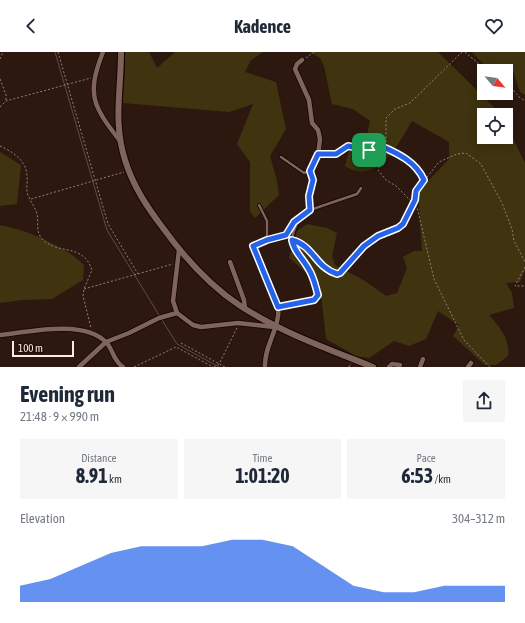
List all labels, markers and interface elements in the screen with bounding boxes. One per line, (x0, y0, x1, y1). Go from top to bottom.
icon: back (20, 15, 42, 37)
icon: heart (483, 15, 505, 37)
text: Kadence (234, 16, 291, 37)
north arrow (477, 64, 513, 100)
map controls (477, 64, 513, 144)
button: locate (477, 108, 513, 144)
pin (352, 133, 386, 167)
icon: arrive (358, 139, 380, 161)
scale bar (12, 339, 74, 358)
text: 100 m (18, 342, 43, 354)
button: share (463, 380, 505, 422)
text: Evening run (20, 381, 115, 407)
text: 21:48 · 9 × 990 m (20, 409, 99, 424)
text: Distance (81, 452, 116, 464)
text: Time (252, 452, 273, 464)
text: Pace (416, 452, 436, 464)
text: 8.91 (76, 464, 108, 487)
text: 1:01:20 (235, 464, 290, 487)
text: 6:53 (401, 464, 433, 487)
text: km (108, 473, 122, 485)
text: /km (433, 473, 451, 485)
text: Elevation (20, 511, 65, 526)
text: 304–312 m (452, 511, 505, 526)

